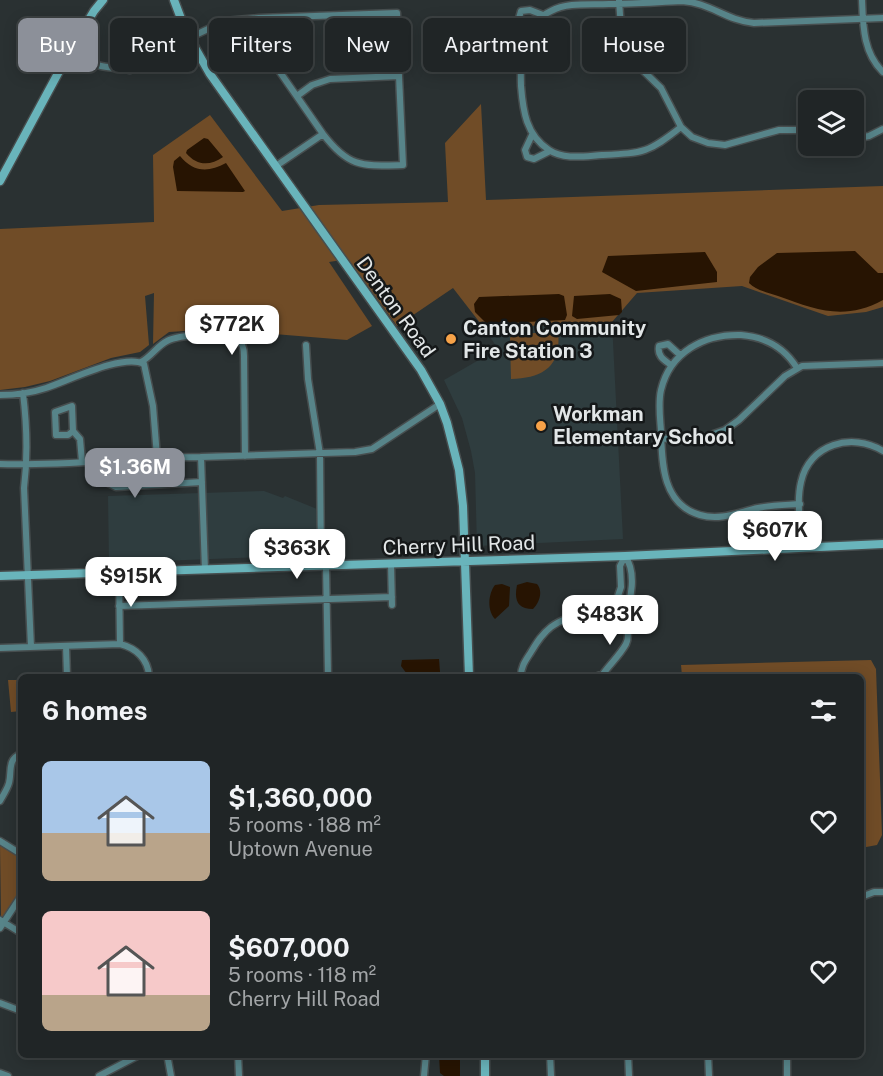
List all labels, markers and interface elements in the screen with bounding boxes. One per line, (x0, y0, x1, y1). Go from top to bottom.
chip: Buy (18, 18, 98, 72)
chip: Rent (110, 18, 197, 72)
chip: Filters (209, 18, 313, 72)
chip: New (325, 18, 411, 72)
chip: Apartment (423, 18, 570, 72)
chip: House (582, 18, 686, 72)
map controls (798, 90, 864, 156)
button: layers (798, 90, 864, 156)
street label: Denton Road (351, 252, 441, 362)
pin: $772K (190, 305, 274, 356)
text: $772K (199, 312, 265, 336)
place label: Canton Community Fire Station 3 (463, 316, 646, 363)
marker: Canton Community Fire Station 3 (444, 332, 458, 346)
place label: Workman Elementary School (553, 402, 734, 449)
marker: Workman Elementary School (534, 419, 548, 433)
pin: $1.36M (86, 448, 184, 499)
text: $1.36M (99, 455, 171, 479)
pin: $607K (733, 511, 817, 562)
text: $607K (742, 518, 808, 542)
pin: $363K (255, 529, 339, 580)
street label: Cherry Hill Road (382, 530, 536, 560)
text: $363K (263, 536, 331, 560)
pin: $915K (89, 557, 173, 608)
text: $915K (99, 564, 163, 588)
pin: $483K (568, 595, 652, 646)
text: $483K (576, 602, 644, 626)
icon: filters (807, 694, 840, 727)
text: 6 homes (42, 695, 147, 726)
text: $1,360,000 (228, 782, 372, 813)
icon: home (90, 785, 162, 857)
icon: heart (807, 805, 840, 838)
text: 5 rooms · 188 m² (228, 813, 381, 837)
text: Uptown Avenue (228, 837, 373, 861)
text: $607,000 (228, 932, 350, 963)
icon: home (90, 935, 162, 1007)
icon: heart (807, 955, 840, 988)
text: 5 rooms · 118 m² (228, 963, 376, 987)
text: Cherry Hill Road (228, 987, 380, 1011)

